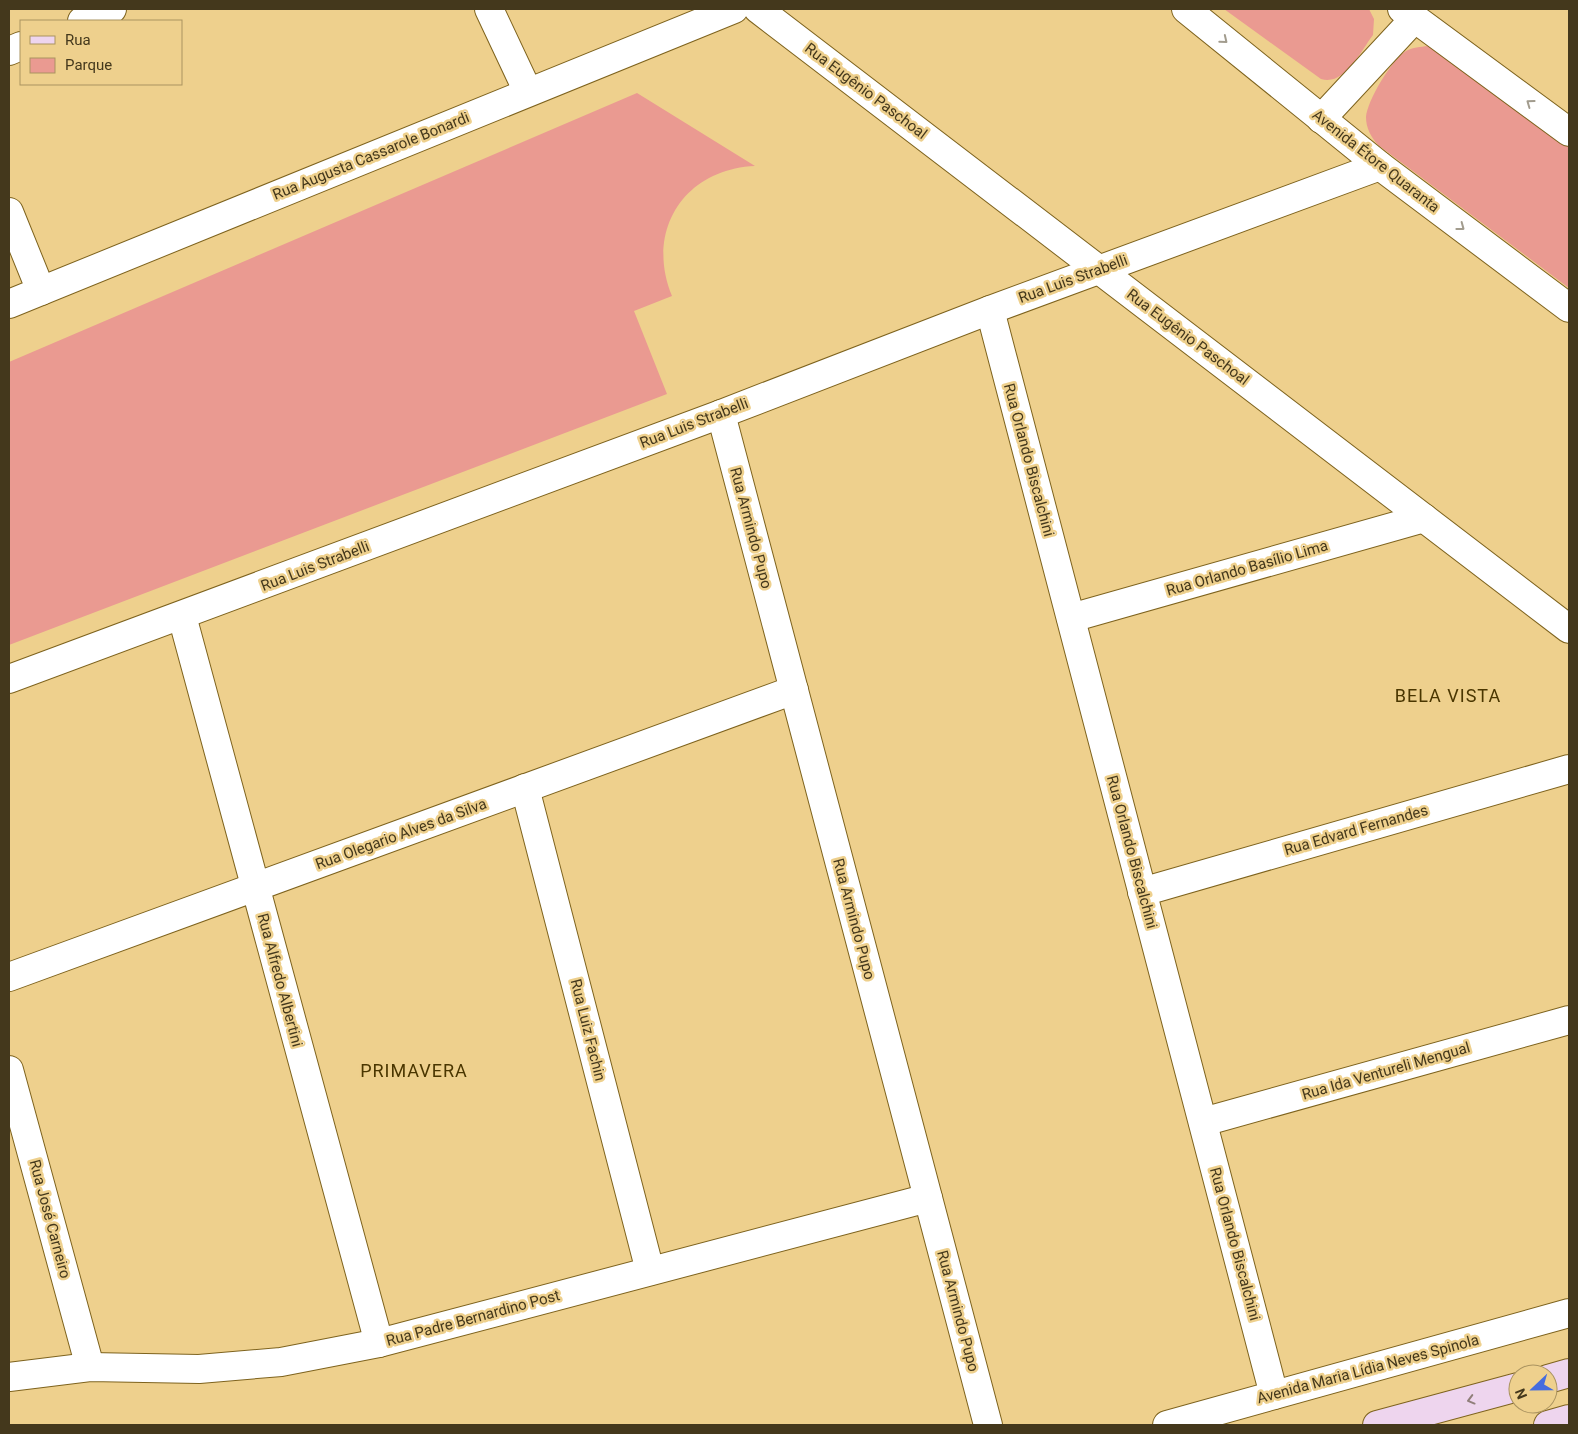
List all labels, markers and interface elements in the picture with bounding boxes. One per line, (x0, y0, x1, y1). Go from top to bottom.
legend (20, 20, 182, 85)
text: Rua (65, 31, 91, 49)
one-way arrow (1218, 34, 1227, 42)
street label: Rua Eugênio Paschoal (801, 39, 931, 143)
text: Parque (65, 56, 112, 74)
one-way arrow (1526, 100, 1536, 109)
street label: Avenida Étore Quaranta (1309, 106, 1443, 216)
street label: Rua Augusta Cassarole Bonardi (270, 108, 472, 204)
one-way arrow (1455, 221, 1465, 230)
street label: Rua Luis Strabelli (1016, 251, 1130, 307)
street label: Rua Eugênio Paschoal (1123, 285, 1253, 389)
street label: Rua Orlando Biscalchini (1000, 381, 1058, 539)
street label: Rua Luis Strabelli (637, 394, 751, 452)
street label: Rua Armindo Pupo (726, 465, 776, 591)
street label: Rua Orlando Basílio Lima (1164, 536, 1330, 600)
street label: Rua Luis Strabelli (258, 537, 372, 595)
district label: BELA VISTA (1395, 685, 1501, 706)
street label: Rua Orlando Biscalchini (1103, 773, 1161, 931)
street label: Rua Olegario Alves da Silva (313, 795, 489, 873)
street label: Rua Edvard Fernandes (1282, 801, 1430, 859)
street label: Rua Armindo Pupo (829, 856, 879, 982)
street label: Rua Alfredo Albertini (254, 911, 306, 1049)
street label: Rua Luiz Fachin (567, 977, 609, 1083)
street label: Rua Ida Ventureli Mengual (1300, 1038, 1472, 1104)
district label: PRIMAVERA (360, 1060, 468, 1081)
street label: Rua José Carneiro (26, 1158, 74, 1280)
street label: Rua Orlando Biscalchini (1206, 1165, 1264, 1323)
street label: Rua Armindo Pupo (933, 1248, 983, 1374)
street label: Rua Padre Bernardino Post (384, 1286, 562, 1350)
street label: Avenida Maria Lídia Neves Spinola (1255, 1331, 1481, 1407)
north arrow (1508, 1364, 1558, 1414)
text: N (1512, 1386, 1530, 1401)
one-way arrow (1467, 1394, 1476, 1404)

